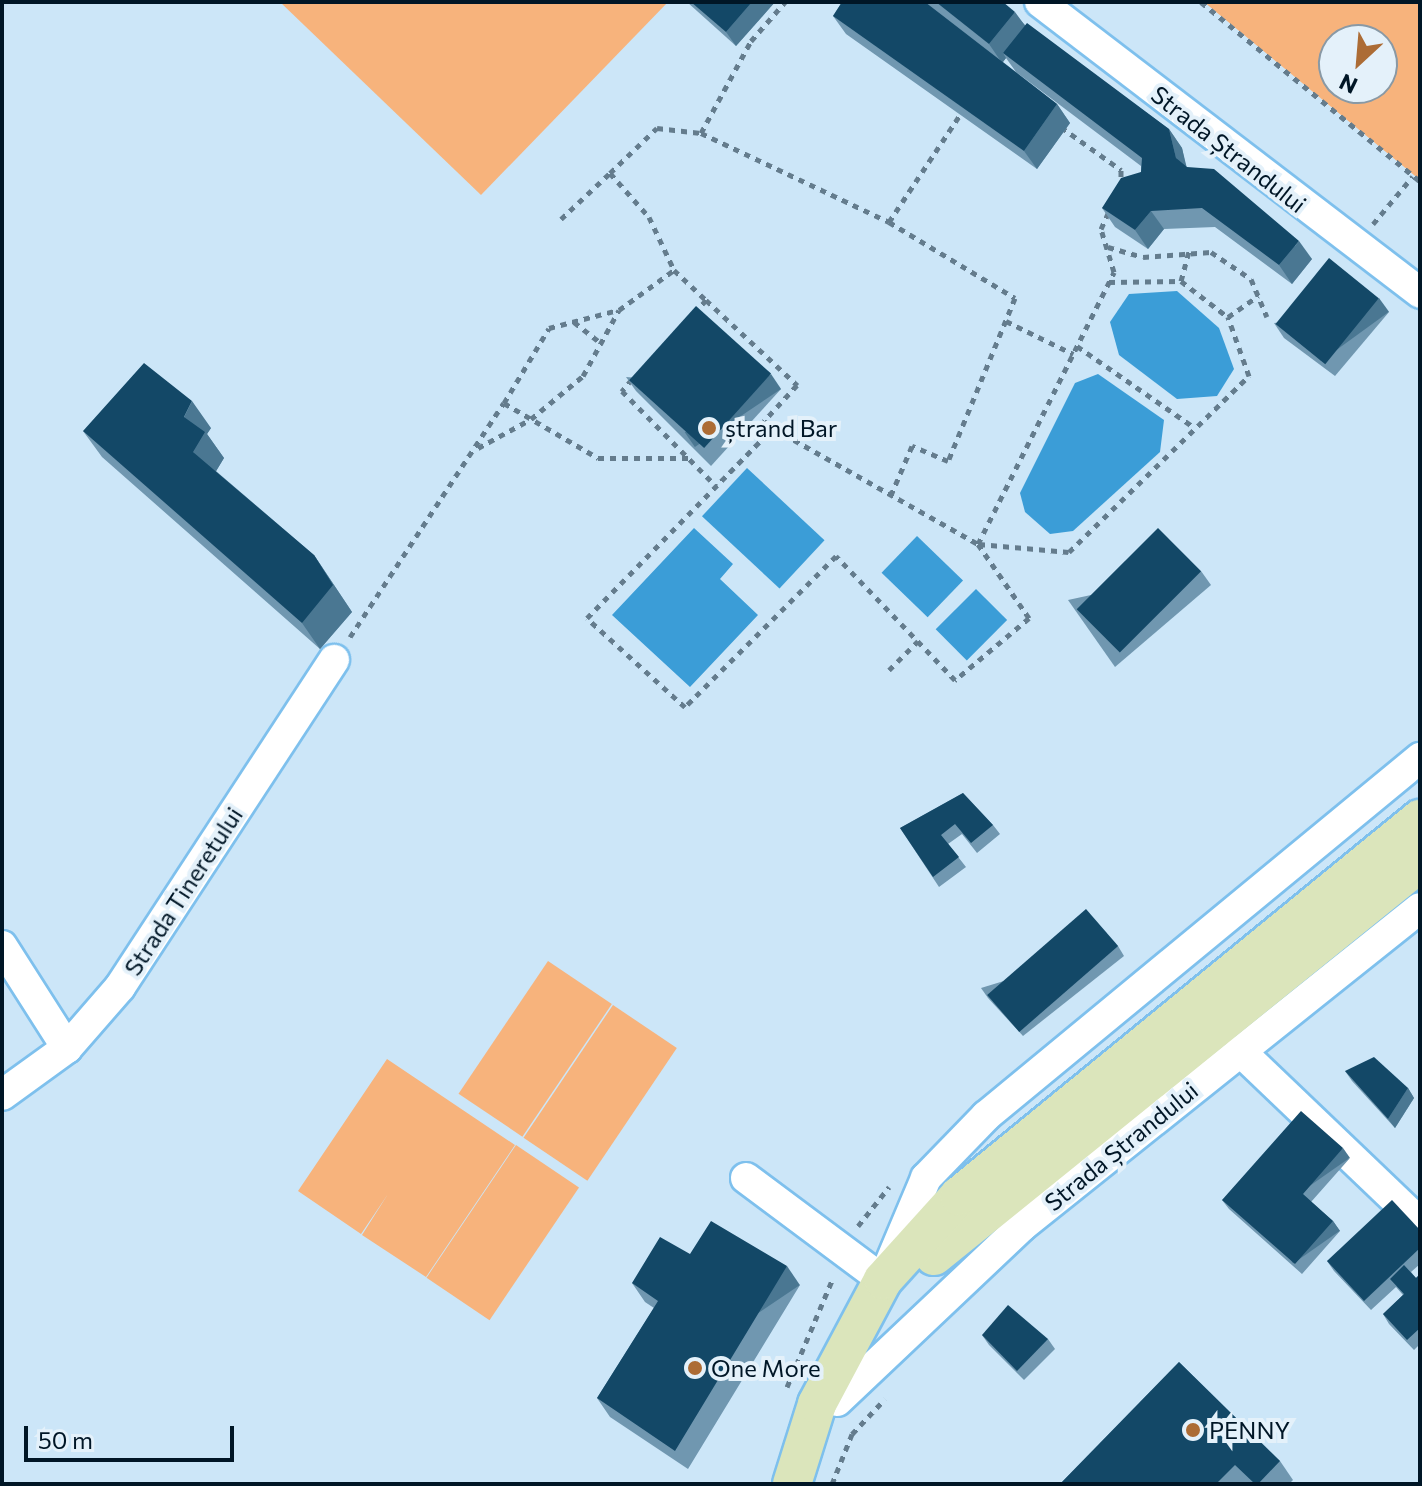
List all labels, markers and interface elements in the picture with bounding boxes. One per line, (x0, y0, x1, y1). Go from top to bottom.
north arrow (1318, 24, 1398, 104)
text: N (1335, 68, 1361, 100)
street label: Strada Ștrandului (1146, 80, 1312, 218)
place label: ștrand Bar (725, 414, 837, 442)
marker: ștrand Bar (700, 419, 718, 437)
street label: Strada Tineretului (118, 801, 248, 981)
street label: Strada Ștrandului (1039, 1075, 1203, 1217)
place label: One More (711, 1354, 821, 1382)
marker: One More (686, 1359, 704, 1377)
scale bar (28, 1410, 238, 1460)
place label: PENNY (1209, 1416, 1290, 1444)
marker: PENNY (1184, 1421, 1202, 1439)
text: 50 m (38, 1425, 93, 1454)

